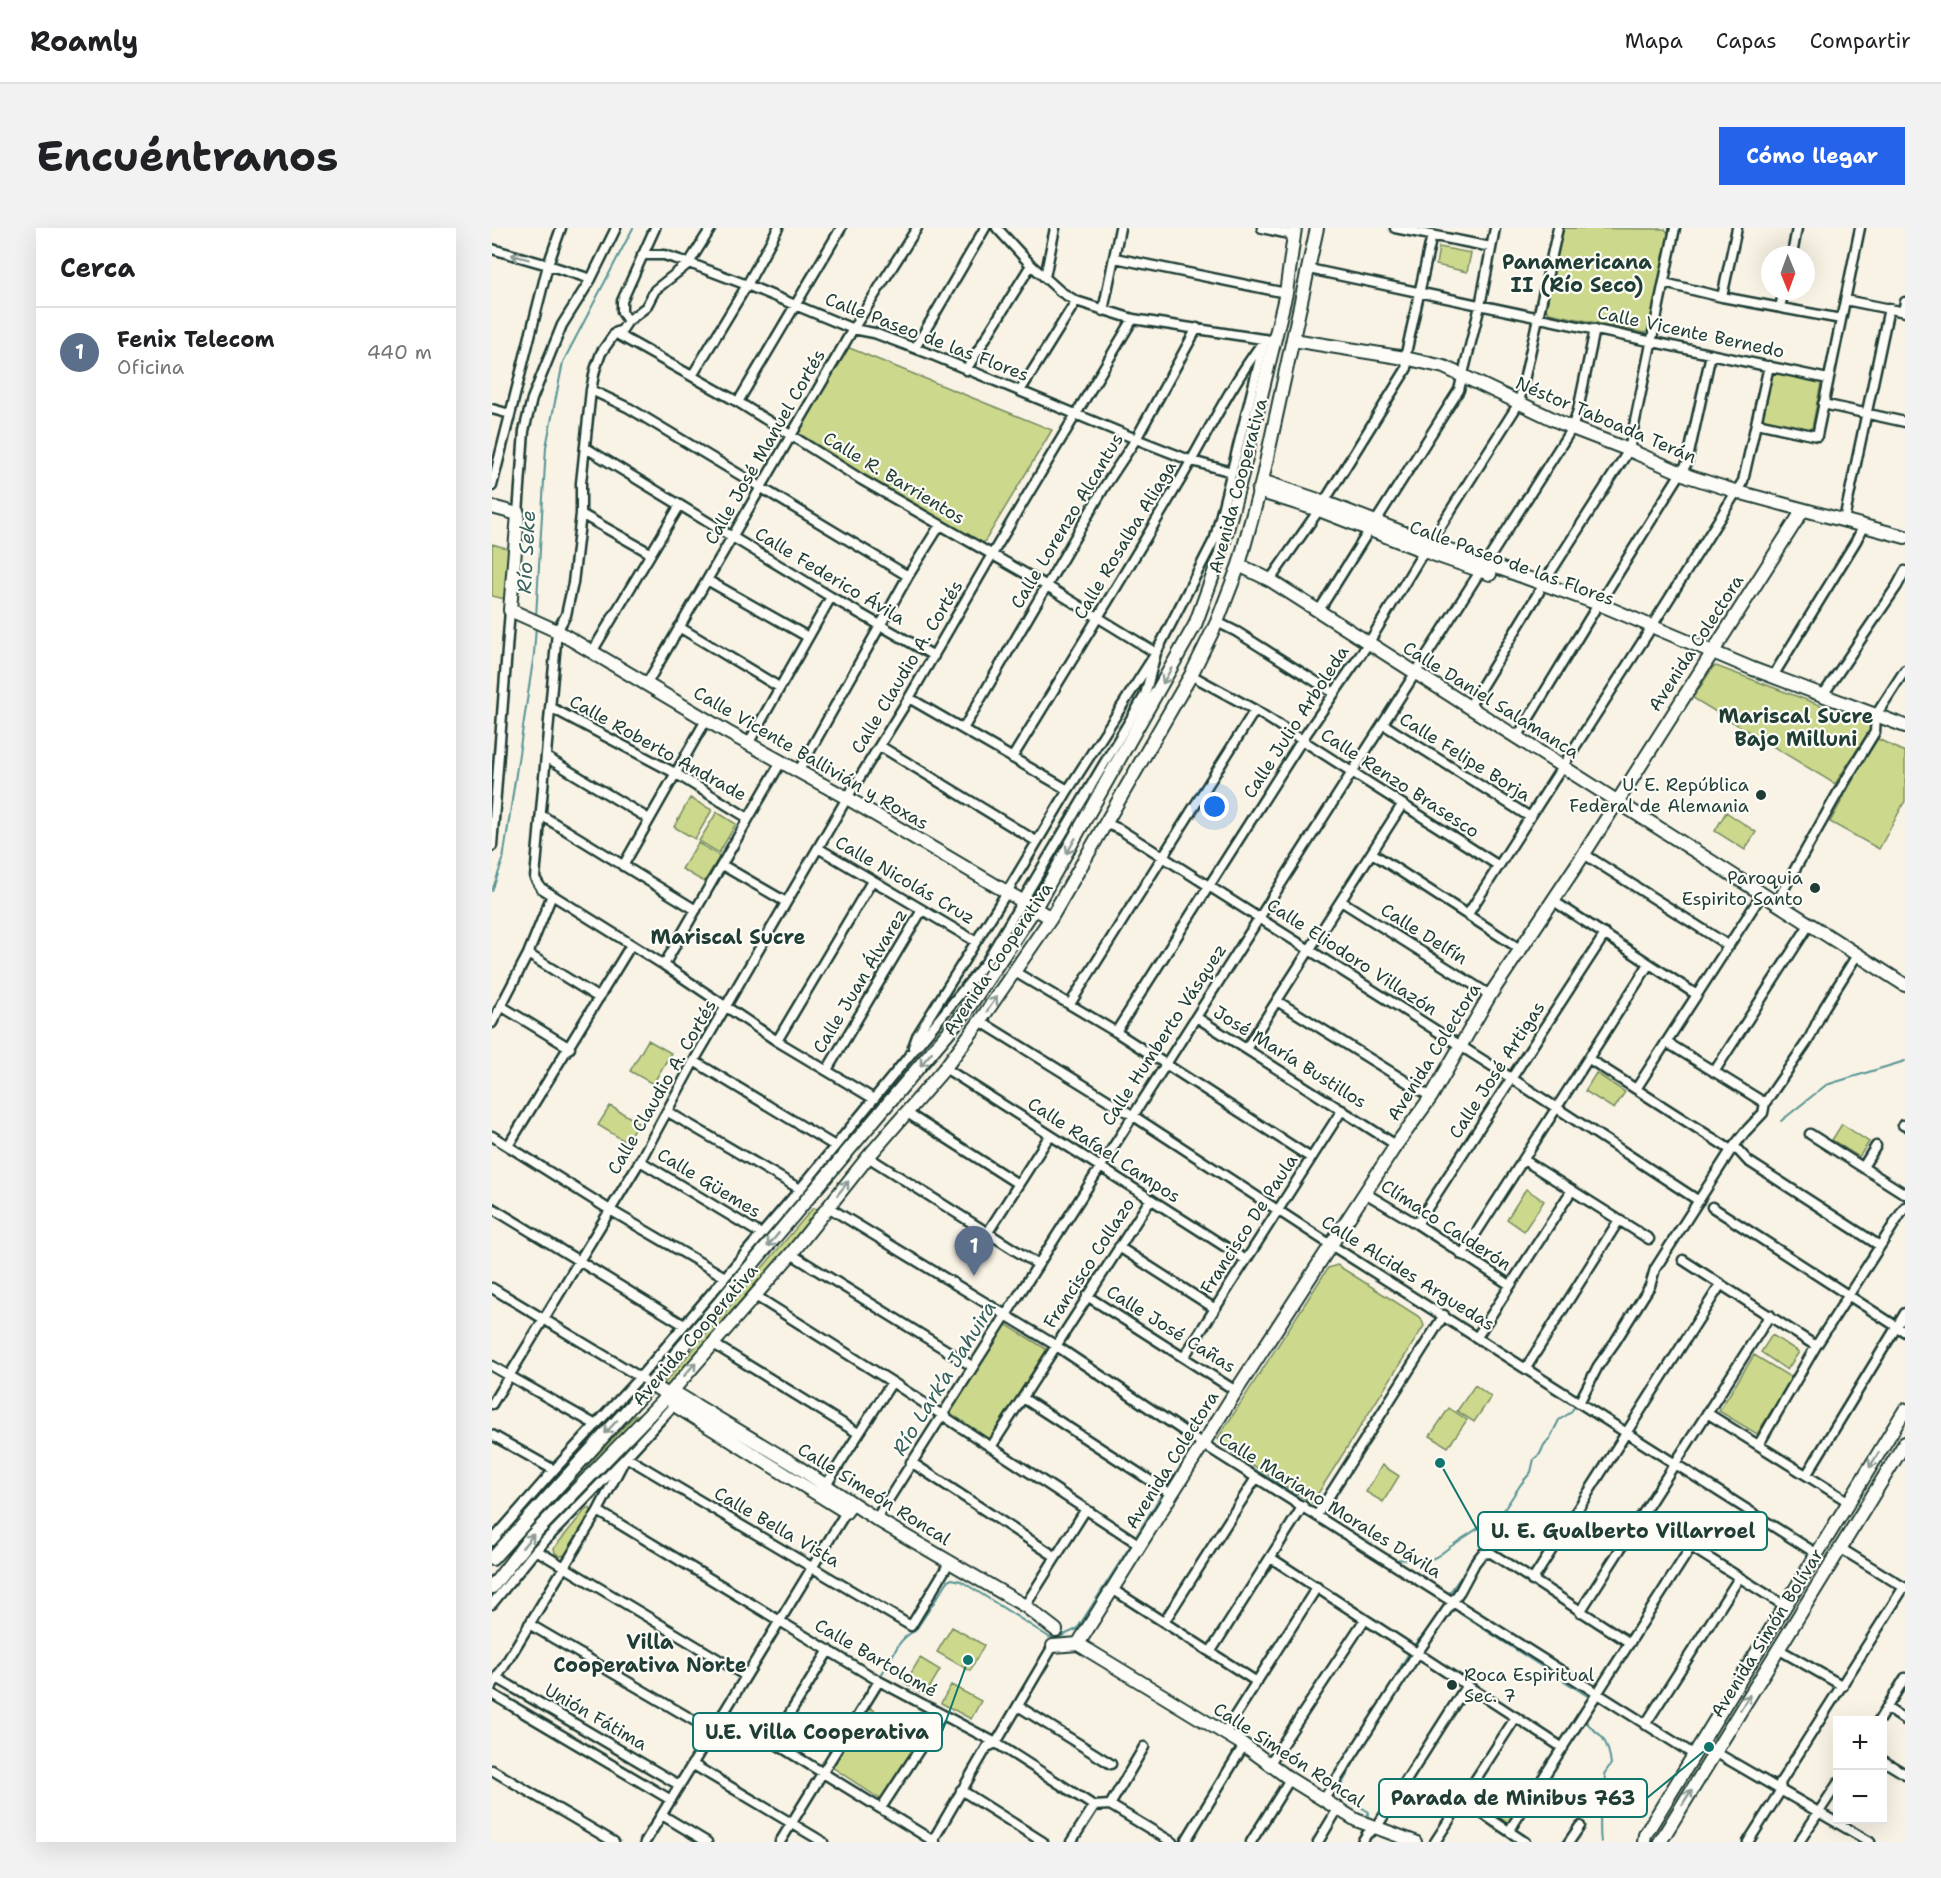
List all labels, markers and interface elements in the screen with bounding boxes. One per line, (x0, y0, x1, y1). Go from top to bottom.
text: Roamly (30, 22, 138, 60)
text: Mapa (1625, 27, 1683, 55)
text: Capas (1716, 27, 1777, 55)
text: Compartir (1810, 27, 1911, 55)
button: Cómo llegar (1719, 127, 1905, 185)
text: Encuéntranos (36, 128, 338, 184)
north arrow (1761, 246, 1815, 300)
district label: Panamericana II (Río Seco) (1502, 249, 1652, 298)
text: Cerca (60, 250, 135, 285)
one-way arrow (511, 251, 530, 262)
street label: Calle Paseo de las Flores (822, 287, 1032, 387)
street label: Calle Vicente Bernedo (1595, 300, 1787, 364)
text: Fenix Telecom (117, 325, 274, 354)
text: 1 (75, 339, 84, 365)
text: 440 m (367, 339, 432, 365)
street label: Calle José Manuel Cortés (699, 345, 831, 549)
text: Oficina (117, 354, 184, 380)
street label: Néstor Taboada Terán (1512, 371, 1700, 469)
street label: Avenida Cooperativa (1203, 396, 1273, 576)
street label: Calle R. Barrientos (819, 426, 969, 530)
street label: Calle Lorenzo Alcantus (1005, 429, 1129, 613)
street label: Calle Rosalba Aliaga (1068, 456, 1182, 624)
water label: Río Seke (511, 510, 541, 594)
street label: Calle Paseo de las Flores (1406, 515, 1618, 611)
street label: Calle Federico Ávila (750, 522, 910, 630)
street label: Avenida Colectora (1643, 570, 1749, 716)
street label: Calle Claudio A. Cortés (846, 576, 968, 758)
street label: Calle Daniel Salamanca (1398, 636, 1584, 764)
street label: Calle Julio Arboleda (1238, 641, 1354, 803)
one-way arrow (1161, 668, 1173, 685)
street label: Calle Vicente Ballivián y Roxas (689, 681, 933, 835)
street label: Calle Roberto Andrade (565, 689, 751, 807)
district label: Mariscal Sucre Bajo Milluni (1719, 703, 1873, 752)
street label: Calle Felipe Borja (1395, 707, 1535, 807)
street label: Calle Renzo Brasesco (1316, 723, 1484, 843)
place label: U. E. República Federal de Alemania (1569, 773, 1749, 818)
marker: U. E. República Federal de Alemania (1754, 788, 1768, 802)
your location (1200, 792, 1229, 821)
street label: Calle Nicolás Cruz (831, 830, 979, 930)
one-way arrow (1064, 837, 1076, 854)
place label: Paroquia Espirito Santo (1682, 866, 1803, 911)
street label: Avenida Cooperativa (938, 878, 1058, 1040)
marker: Paroquia Espirito Santo (1808, 881, 1822, 895)
street label: Calle Eliodoro Villazón (1262, 893, 1442, 1021)
street label: Calle Delfín (1376, 898, 1472, 970)
street label: Calle Juan Álvarez (807, 904, 913, 1058)
district label: Mariscal Sucre (651, 924, 805, 950)
street label: Calle Humberto Vásquez (1096, 939, 1232, 1131)
street label: Avenida Colectora (1382, 978, 1486, 1126)
street label: Calle Claudio A. Cortés (602, 995, 722, 1179)
one-way arrow (986, 996, 998, 1013)
street label: Calle José Artigas (1444, 997, 1550, 1143)
street label: José María Bustillos (1209, 1000, 1371, 1114)
one-way arrow (919, 1051, 933, 1066)
street label: Calle Rafael Campos (1023, 1092, 1185, 1208)
street label: Calle Güemes (653, 1143, 765, 1223)
street label: Francisco De Paula (1195, 1150, 1303, 1298)
street label: Clímaco Calderón (1376, 1174, 1516, 1276)
one-way arrow (836, 1181, 850, 1196)
street label: Francisco Collazo (1038, 1193, 1140, 1333)
street label: Calle Alcides Arguedas (1317, 1210, 1499, 1336)
pin: 1 (954, 1226, 994, 1276)
one-way arrow (766, 1232, 780, 1247)
street label: Avenida Cooperativa (627, 1259, 763, 1411)
street label: Calle José Cañas (1102, 1280, 1240, 1378)
water label: Río Lark’a Jahuira (886, 1296, 1002, 1460)
one-way arrow (684, 1361, 697, 1377)
street label: Avenida Colectora (1120, 1386, 1224, 1534)
one-way arrow (604, 1419, 618, 1434)
street label: Calle Mariano Morales Dávila (1214, 1426, 1446, 1584)
street label: Calle Simeón Roncal (793, 1437, 956, 1551)
one-way arrow (1868, 1451, 1880, 1468)
street label: Calle Bella Vista (710, 1481, 844, 1573)
callout: U. E. Gualberto Villarroel (1478, 1512, 1767, 1550)
text: U. E. Gualberto Villarroel (1491, 1518, 1755, 1544)
one-way arrow (521, 1534, 535, 1549)
street label: Avenida Simón Bolívar (1705, 1544, 1829, 1722)
street label: Calle Bartolomé (810, 1613, 942, 1703)
district label: Villa Cooperativa Norte (553, 1629, 747, 1678)
place label: Roca Espiritual Sec. 7 (1464, 1663, 1595, 1708)
street label: Unión Fátima (540, 1678, 652, 1756)
marker: Roca Espiritual Sec. 7 (1445, 1678, 1459, 1692)
one-way arrow (1740, 1694, 1752, 1711)
street label: Calle Simeón Roncal (1209, 1697, 1370, 1813)
callout: U.E. Villa Cooperativa (693, 1713, 942, 1751)
map controls (1833, 1716, 1887, 1824)
button: + (1833, 1716, 1887, 1770)
text: U.E. Villa Cooperativa (705, 1719, 929, 1745)
button: − (1833, 1770, 1887, 1824)
callout: Parada de Minibus 763 (1379, 1779, 1647, 1817)
text: Parada de Minibus 763 (1391, 1785, 1635, 1811)
one-way arrow (1682, 1789, 1694, 1806)

